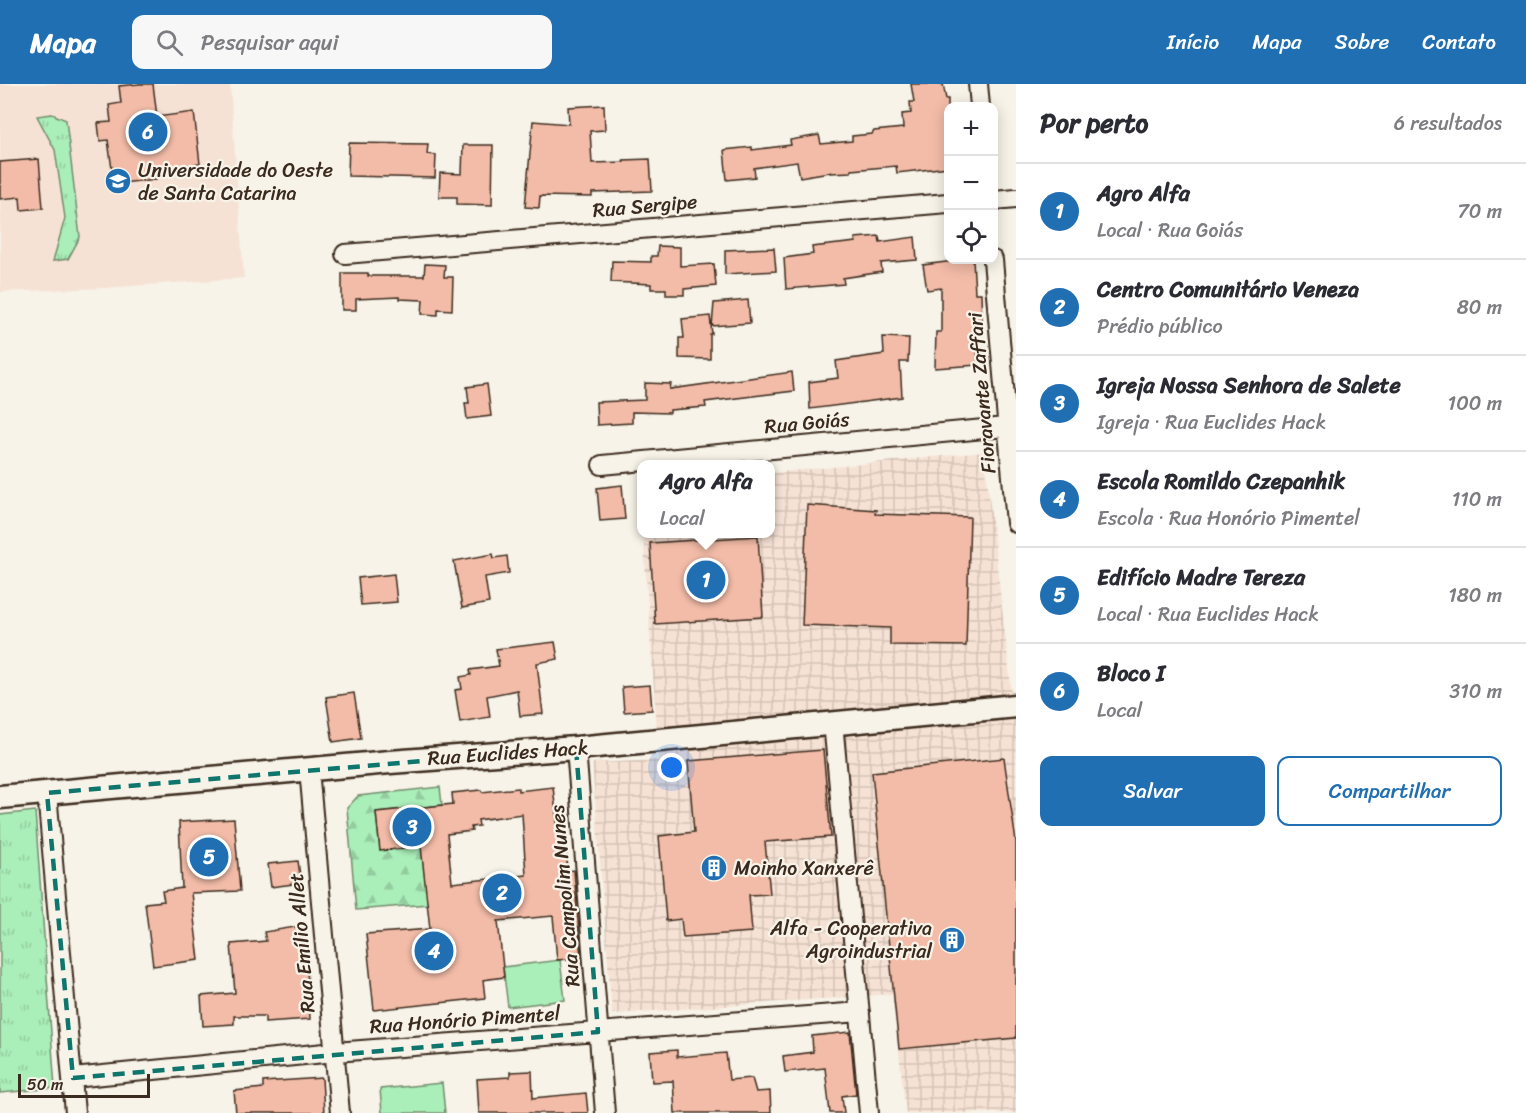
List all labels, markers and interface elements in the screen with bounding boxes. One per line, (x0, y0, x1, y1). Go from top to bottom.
search box (132, 15, 552, 69)
text: Mapa (30, 18, 96, 67)
text: Pesquisar aqui (201, 23, 339, 62)
text: Início (1167, 23, 1219, 61)
text: Mapa (1252, 23, 1302, 61)
text: Sobre (1335, 23, 1389, 61)
text: Contato (1422, 23, 1496, 61)
icon: search (153, 26, 186, 59)
text: Por perto (1040, 100, 1148, 146)
map controls (944, 102, 998, 264)
button: + (944, 102, 998, 156)
text: 6 resultados (1394, 106, 1502, 141)
pin: 6 (128, 110, 168, 154)
place label: Universidade do Oeste de Santa Catarina (138, 153, 333, 211)
button: − (944, 156, 998, 210)
school or university icon: Universidade do Oeste de Santa Catarina (103, 166, 133, 196)
text: Agro Alfa (1097, 174, 1190, 213)
street label: Rua Sergipe (591, 184, 699, 228)
text: 1 (1055, 194, 1064, 229)
text: 70 m (1457, 194, 1502, 229)
button: locate (944, 210, 998, 264)
text: Local · Rua Goiás (1097, 213, 1243, 248)
text: Centro Comunitário Veneza (1097, 270, 1359, 309)
text: 2 (1054, 290, 1065, 325)
text: 80 m (1457, 290, 1502, 325)
street label: Fioravante Zaffari (957, 309, 1006, 475)
text: Prédio público (1097, 309, 1223, 344)
text: Igreja Nossa Senhora de Salete (1097, 366, 1401, 405)
text: 3 (1054, 386, 1065, 421)
text: 100 m (1448, 386, 1502, 421)
street label: Rua Goiás (763, 402, 852, 444)
text: Igreja · Rua Euclides Hack (1097, 405, 1326, 440)
popup (637, 460, 775, 538)
text: Agro Alfa (660, 462, 752, 501)
text: Escola Romildo Czepanhik (1097, 462, 1345, 501)
text: 4 (1053, 482, 1066, 517)
text: 110 m (1452, 482, 1502, 517)
text: Local (660, 501, 705, 536)
text: Escola · Rua Honório Pimentel (1097, 501, 1360, 536)
pin: 1 (686, 558, 726, 602)
text: Edifício Madre Tereza (1097, 558, 1305, 597)
text: 5 (1053, 578, 1066, 613)
text: 180 m (1448, 578, 1502, 613)
text: Local · Rua Euclides Hack (1097, 597, 1319, 632)
text: Bloco I (1097, 654, 1165, 693)
text: 6 (1054, 674, 1065, 709)
text: 310 m (1449, 674, 1502, 709)
text: Local (1097, 693, 1142, 728)
street label: Rua Euclides Hack (426, 730, 590, 776)
your location (657, 753, 686, 782)
button: Salvar (1040, 756, 1265, 826)
button: Compartilhar (1277, 756, 1502, 826)
street label: Rua Campolim Nunes (540, 803, 590, 988)
pin: 3 (392, 804, 432, 850)
pin: 5 (190, 834, 228, 880)
place label: Moinho Xanxerê (734, 851, 874, 886)
building icon: Moinho Xanxerê (699, 853, 729, 883)
pin: 2 (482, 870, 522, 916)
street label: Rua Emílio Allet (278, 871, 326, 1014)
place label: Alfa - Cooperativa Agroindustrial (769, 911, 933, 969)
building icon: Alfa - Cooperativa Agroindustrial (937, 925, 967, 955)
pin: 4 (414, 928, 454, 974)
street label: Rua Honório Pimentel (369, 996, 562, 1044)
text: 50 m (27, 1070, 63, 1099)
scale bar (18, 1071, 150, 1098)

